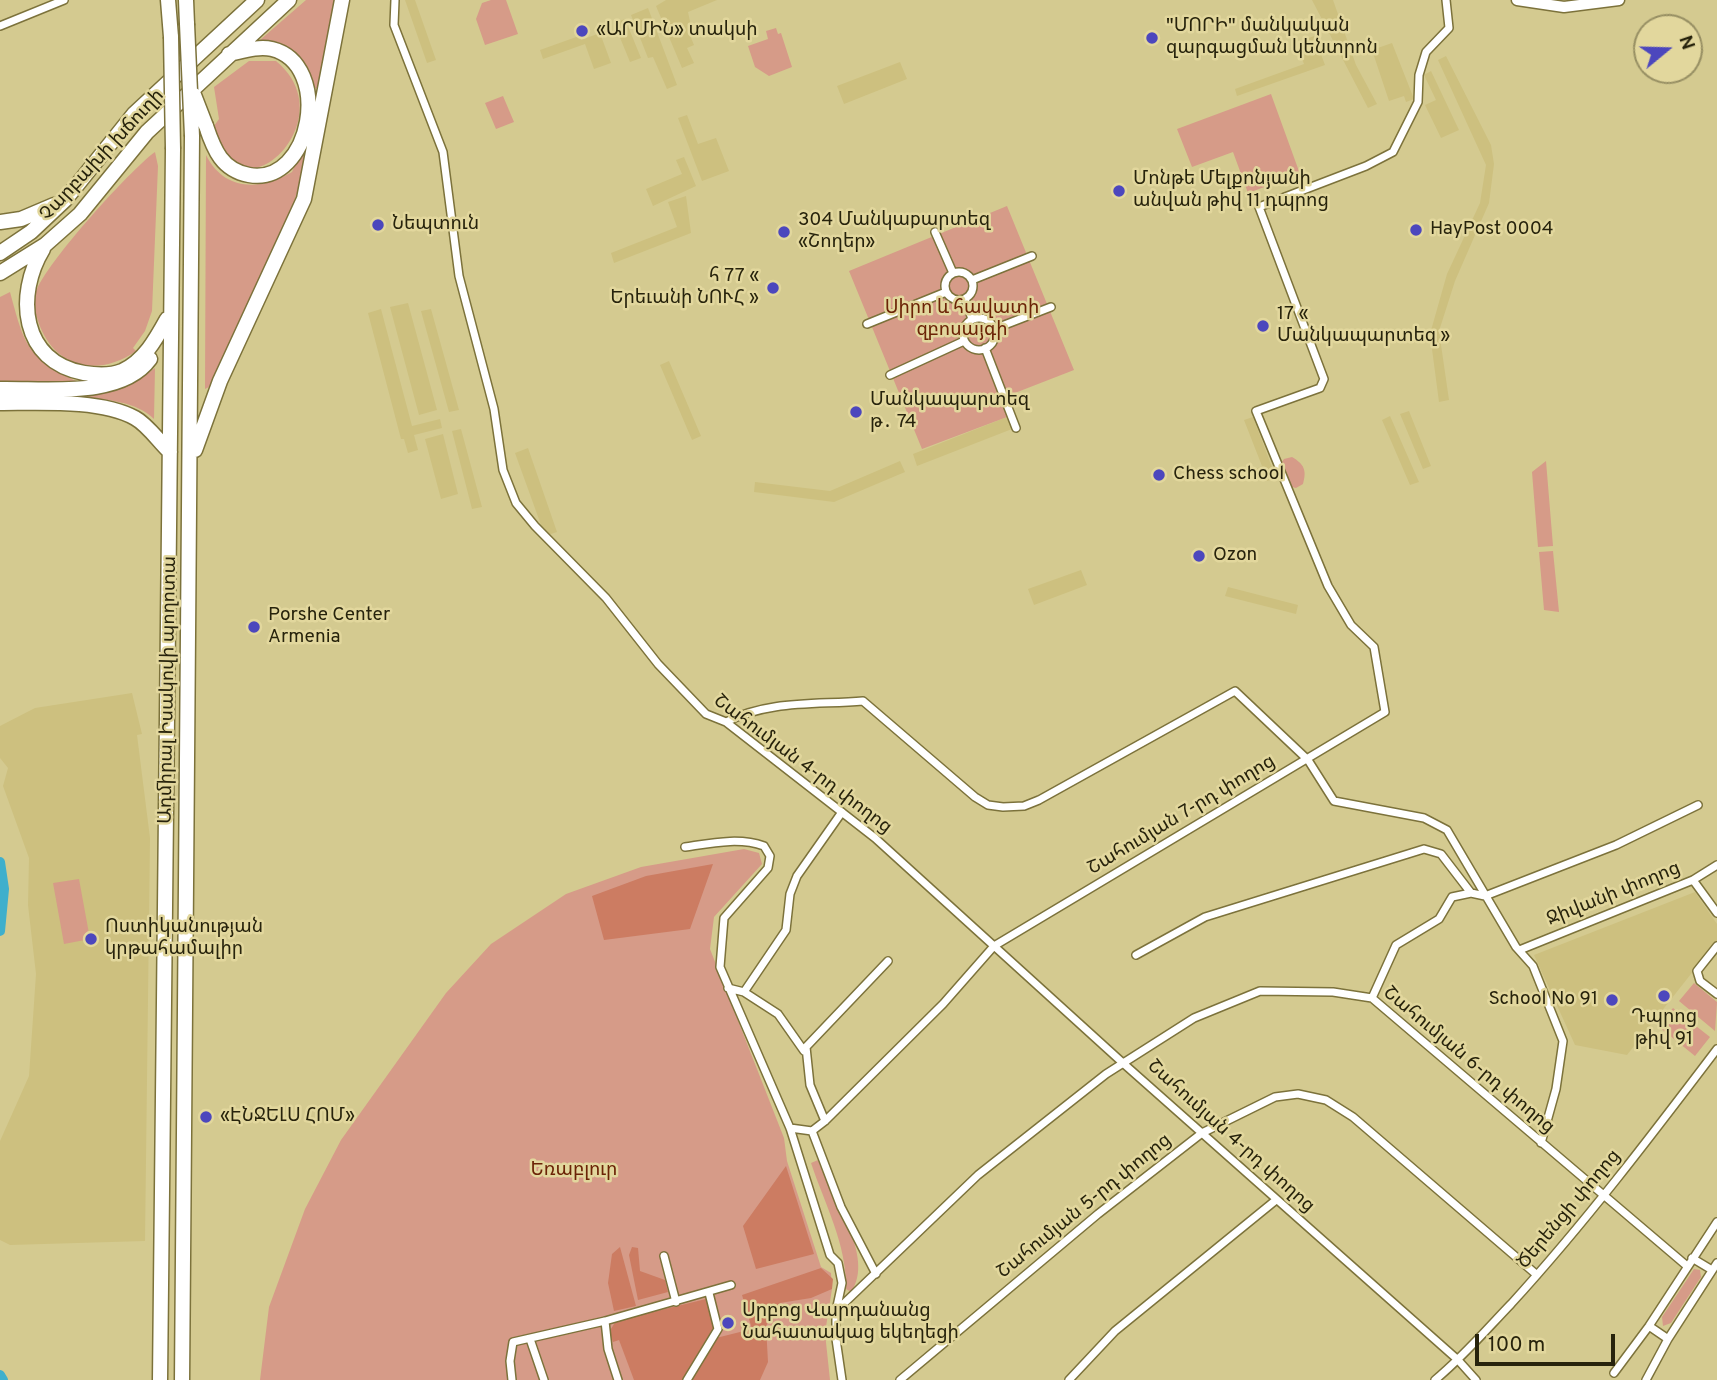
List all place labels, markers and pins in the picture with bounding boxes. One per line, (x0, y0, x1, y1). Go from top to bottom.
place label: "ՄՈՐԻ" մանկական զարգացման կենտրոն (1166, 16, 1378, 60)
place label: «ԱՐՄԻՆ» տակսի (596, 20, 758, 42)
marker: «ԱՐՄԻՆ» տակսի (574, 23, 590, 39)
marker: "ՄՈՐԻ" մանկական զարգացման կենտրոն (1144, 30, 1160, 46)
place label: Մոնթե Մելքոնյանի անվան թիվ 11 դպրոց (1133, 169, 1329, 213)
marker: Մոնթե Մելքոնյանի անվան թիվ 11 դպրոց (1111, 183, 1127, 199)
place label: 304 Մանկաpարտեզ «Շողեր» (798, 210, 990, 254)
place label: Նեպտուն (392, 214, 479, 236)
marker: Նեպտուն (370, 217, 386, 233)
place label: HayPost 0004 (1430, 219, 1554, 241)
marker: HayPost 0004 (1408, 222, 1424, 238)
marker: 304 Մանկաpարտեզ «Շողեր» (776, 224, 792, 240)
place label: հ 77 « Երեւանի ՆՈՒՀ » (610, 266, 759, 310)
marker: հ 77 « Երեւանի ՆՈՒՀ » (765, 280, 781, 296)
place label: 17 « Մանկապարտեզ » (1277, 304, 1450, 348)
marker: 17 « Մանկապարտեզ » (1255, 318, 1271, 334)
place label: Մանկապարտեզ թ․ 74 (870, 390, 1029, 434)
marker: Մանկապարտեզ թ․ 74 (848, 404, 864, 420)
place label: Chess school (1173, 464, 1284, 486)
marker: Chess school (1151, 467, 1167, 483)
place label: Ozon (1213, 545, 1257, 567)
marker: Ozon (1191, 548, 1207, 564)
place label: Porshe Center Armenia (268, 605, 390, 649)
marker: Porshe Center Armenia (246, 619, 262, 635)
place label: Ոստիկանության կրթահամալիր (105, 917, 263, 961)
marker: Ոստիկանության կրթահամալիր (83, 931, 99, 947)
marker: Դպրոց թիվ 91 (1656, 988, 1672, 1004)
place label: School No 91 (1489, 989, 1598, 1011)
marker: School No 91 (1604, 992, 1620, 1008)
place label: Դպրոց թիվ 91 (1631, 1007, 1697, 1051)
place label: «ԷՆՋԵԼՍ ՀՈՄ» (220, 1106, 355, 1128)
marker: «ԷՆՋԵԼՍ ՀՈՄ» (198, 1109, 214, 1125)
place label: Սրբոց Վարդանանց Նահատակաց եկեղեցի (742, 1301, 959, 1345)
marker: Սրբոց Վարդանանց Նահատակաց եկեղեցի (720, 1315, 736, 1331)

